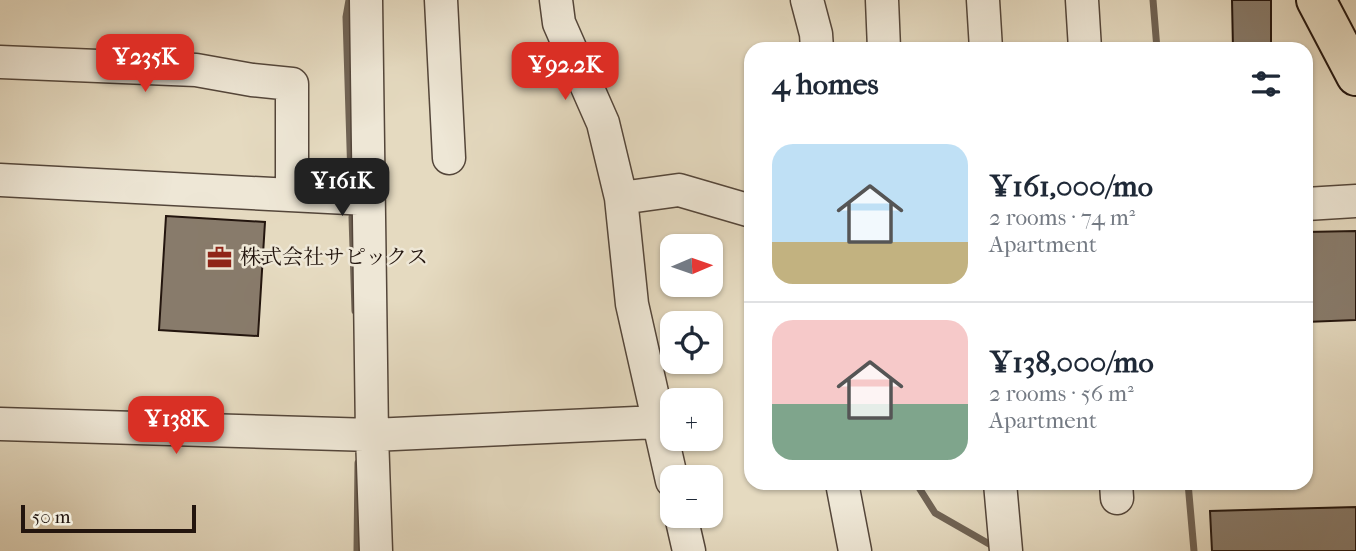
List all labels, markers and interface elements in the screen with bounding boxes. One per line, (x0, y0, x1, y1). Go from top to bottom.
pin: ¥235K (96, 34, 194, 94)
pin: ¥92.2K (508, 42, 622, 102)
text: ¥235K (112, 43, 178, 70)
text: ¥92.2K (528, 51, 602, 78)
icon: filters (1247, 65, 1285, 103)
text: 4 homes (772, 67, 879, 102)
pin: ¥161K (293, 158, 391, 218)
text: ¥161K (310, 167, 374, 194)
text: ¥161,000/mo (989, 169, 1153, 204)
icon: home (828, 172, 912, 256)
text: 2 rooms · 74 m² (989, 204, 1135, 231)
text: Apartment (989, 231, 1097, 258)
north arrow (660, 234, 723, 298)
map controls (660, 234, 723, 528)
office icon: 株式会社サピックス (206, 243, 234, 271)
place label: 株式会社サピックス (240, 245, 428, 269)
button: locate (660, 311, 723, 374)
text: ¥138,000/mo (989, 345, 1154, 380)
icon: home (828, 348, 912, 432)
text: 2 rooms · 56 m² (989, 380, 1134, 407)
button: + (660, 388, 723, 451)
pin: ¥138K (127, 396, 225, 456)
text: ¥138K (144, 405, 208, 432)
text: Apartment (989, 407, 1097, 434)
button: − (660, 465, 723, 528)
scale bar (21, 502, 196, 534)
text: 50 m (32, 506, 71, 528)

